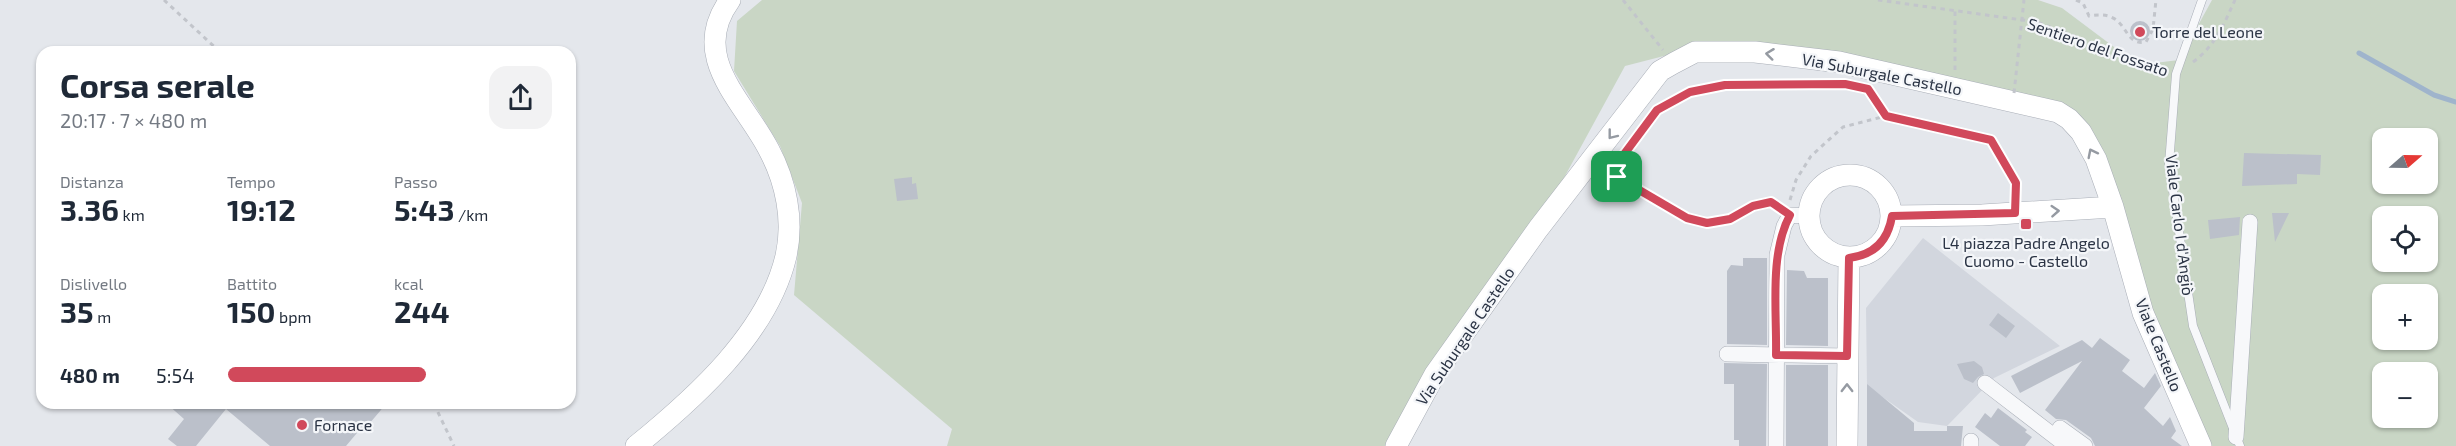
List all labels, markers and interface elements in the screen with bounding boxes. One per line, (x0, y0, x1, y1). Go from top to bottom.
street label: Sentiero del Fossato (2025, 13, 2171, 80)
place label: Torre del Leone (2152, 22, 2263, 41)
marker: Torre del Leone (2133, 25, 2147, 39)
one-way arrow (1765, 48, 1774, 60)
street label: Via Suburgale Castello (1800, 49, 1964, 98)
text: Corsa serale (60, 65, 255, 105)
button: share (489, 66, 552, 129)
text: 20:17 · 7 × 480 m (60, 108, 207, 132)
one-way arrow (1608, 128, 1619, 139)
north arrow (2372, 128, 2438, 194)
map controls (2372, 128, 2438, 428)
one-way arrow (2088, 148, 2099, 159)
pin (1591, 151, 1642, 202)
street label: Viale Carlo I d'Angiò (2162, 153, 2199, 297)
icon: arrive (1600, 160, 1633, 193)
text: Distanza (60, 172, 124, 191)
text: Tempo (227, 172, 275, 191)
text: Passo (394, 172, 438, 191)
text: 3.36 (60, 191, 119, 227)
text: 19:12 (227, 191, 296, 227)
text: 5:43 (394, 191, 454, 227)
text: km (119, 205, 145, 224)
text: /km (454, 205, 488, 224)
one-way arrow (2051, 205, 2060, 218)
button: locate (2372, 206, 2438, 272)
marker: L4 piazza Padre Angelo Cuomo - Castello (2019, 217, 2033, 231)
place label: L4 piazza Padre Angelo Cuomo - Castello (1942, 233, 2110, 270)
street label: Via Suburgale Castello (1411, 263, 1518, 408)
text: Dislivello (60, 274, 127, 293)
text: Battito (227, 274, 277, 293)
text: kcal (394, 274, 423, 293)
button: + (2372, 284, 2438, 350)
text: 35 (60, 293, 94, 329)
text: 150 (227, 293, 275, 329)
text: 244 (394, 293, 450, 329)
street label: Viale Castello (2132, 295, 2187, 394)
text: m (94, 307, 111, 326)
text: bpm (275, 307, 311, 326)
button: − (2372, 362, 2438, 428)
text: 480 m (60, 363, 120, 387)
text: 5:54 (156, 363, 194, 387)
one-way arrow (1841, 383, 1853, 392)
place label: Fornace (314, 415, 372, 434)
marker: Fornace (295, 418, 309, 432)

